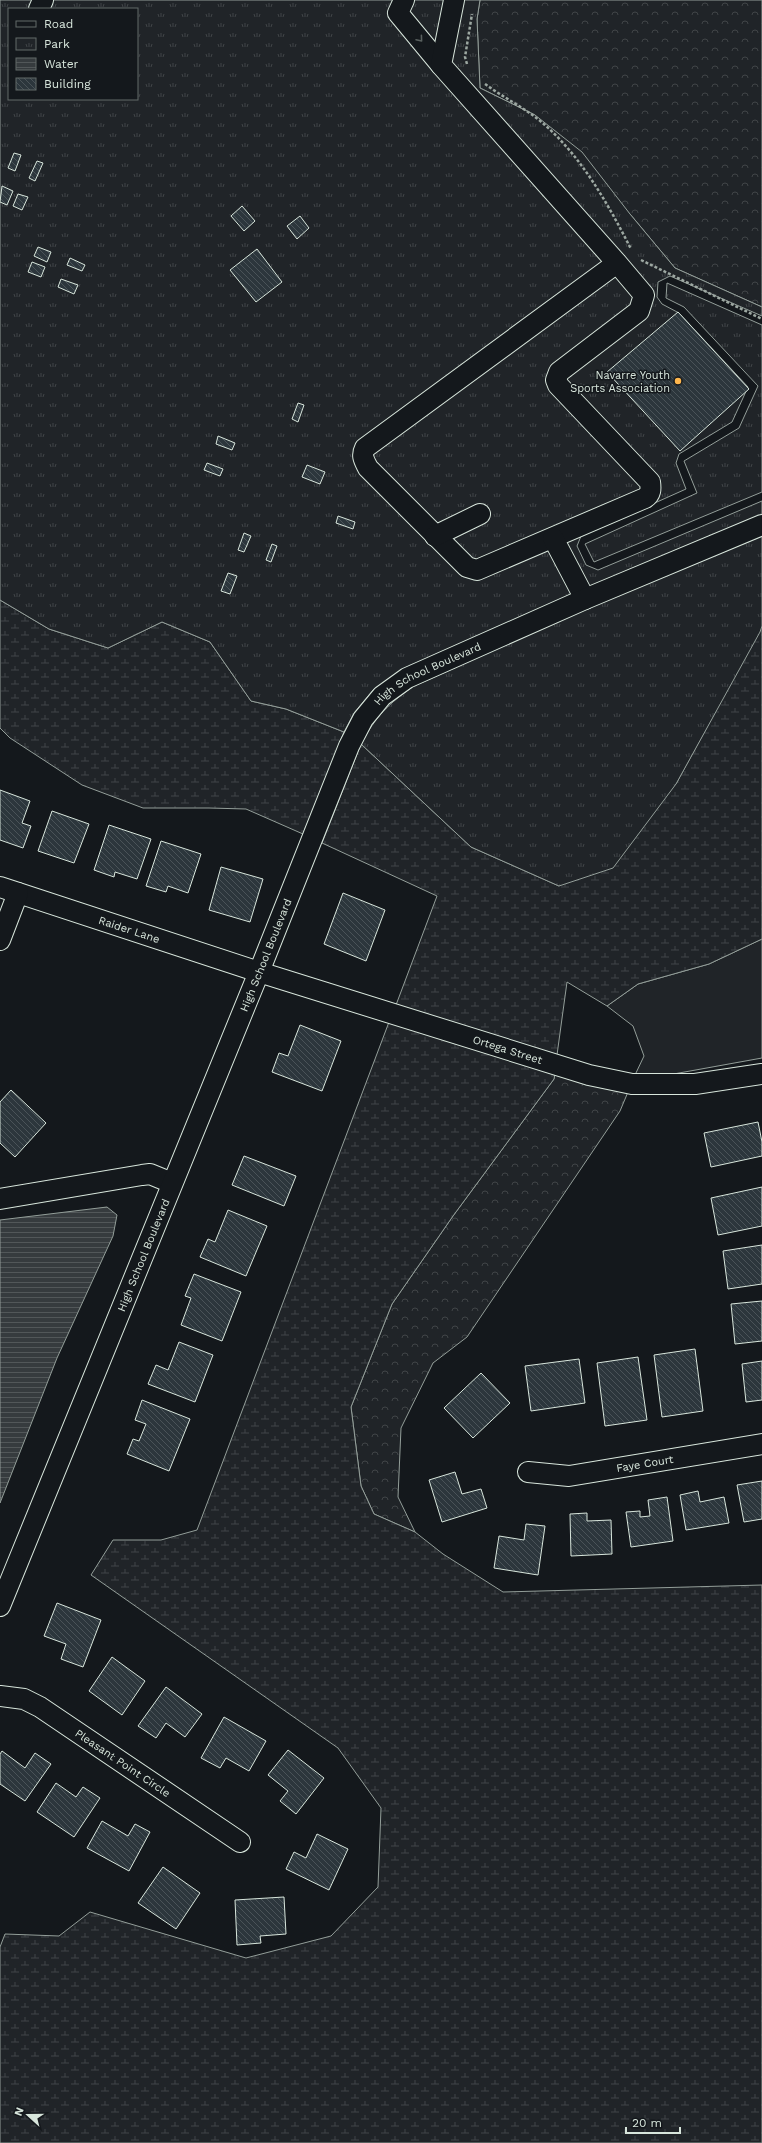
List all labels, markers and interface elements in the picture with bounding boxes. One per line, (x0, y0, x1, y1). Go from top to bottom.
legend (8, 8, 138, 100)
text: Road (44, 17, 73, 31)
one-way arrow (415, 34, 422, 41)
text: Park (44, 37, 70, 51)
text: Water (44, 57, 79, 71)
text: Building (44, 77, 91, 91)
place label: Navarre Youth Sports Association (570, 369, 670, 395)
marker: Navarre Youth Sports Association (673, 376, 683, 386)
street label: High School Boulevard (371, 640, 483, 708)
street label: High School Boulevard (237, 897, 295, 1014)
street label: Raider Lane (97, 914, 161, 946)
street label: Ortega Street (471, 1033, 544, 1067)
street label: High School Boulevard (115, 1197, 173, 1314)
street label: Faye Court (615, 1453, 675, 1475)
street label: Pleasant Point Circle (73, 1727, 173, 1800)
north arrow (8, 2095, 48, 2135)
text: N (12, 2105, 27, 2118)
scale bar (626, 2109, 680, 2135)
text: 20 m (632, 2116, 662, 2130)

